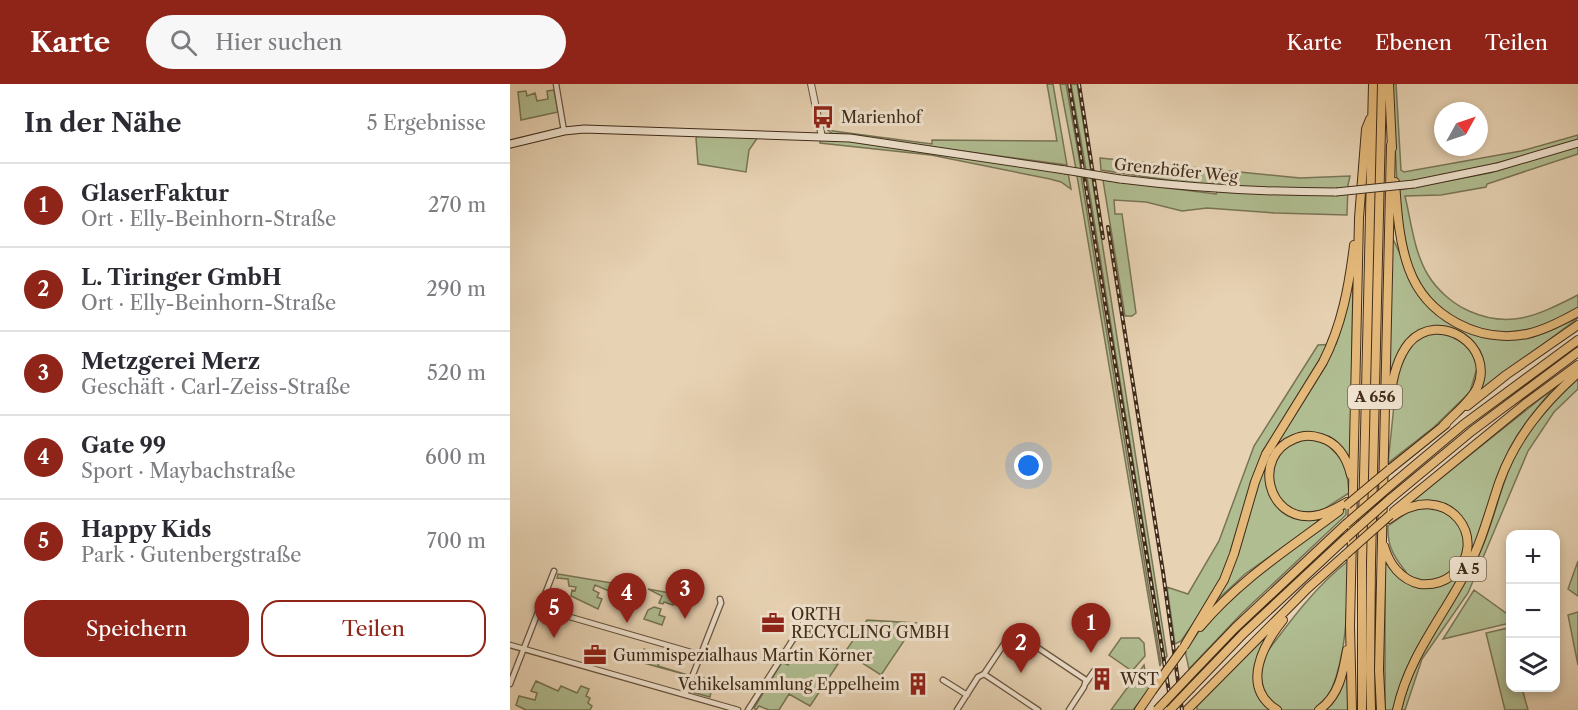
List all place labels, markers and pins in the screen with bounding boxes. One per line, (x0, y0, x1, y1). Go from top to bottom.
bus stop icon: Marienhof (810, 104, 836, 130)
place label: Marienhof (841, 107, 924, 127)
pin: 3 (666, 570, 705, 619)
pin: 4 (608, 574, 646, 623)
pin: 5 (534, 588, 573, 638)
place label: ORTH RECYCLING GMBH (791, 604, 950, 642)
pin: 1 (1072, 604, 1110, 653)
office icon: ORTH RECYCLING GMBH (760, 610, 786, 636)
pin: 2 (1002, 624, 1040, 673)
office icon: Gummispezialhaus Martin Körner (582, 642, 608, 668)
place label: Gummispezialhaus Martin Körner (613, 645, 872, 665)
building icon: WST (1089, 666, 1115, 692)
place label: WST (1119, 669, 1159, 689)
building icon: Vehikelsammlung Eppelheim (905, 671, 931, 697)
place label: Vehikelsammlung Eppelheim (677, 674, 900, 694)

